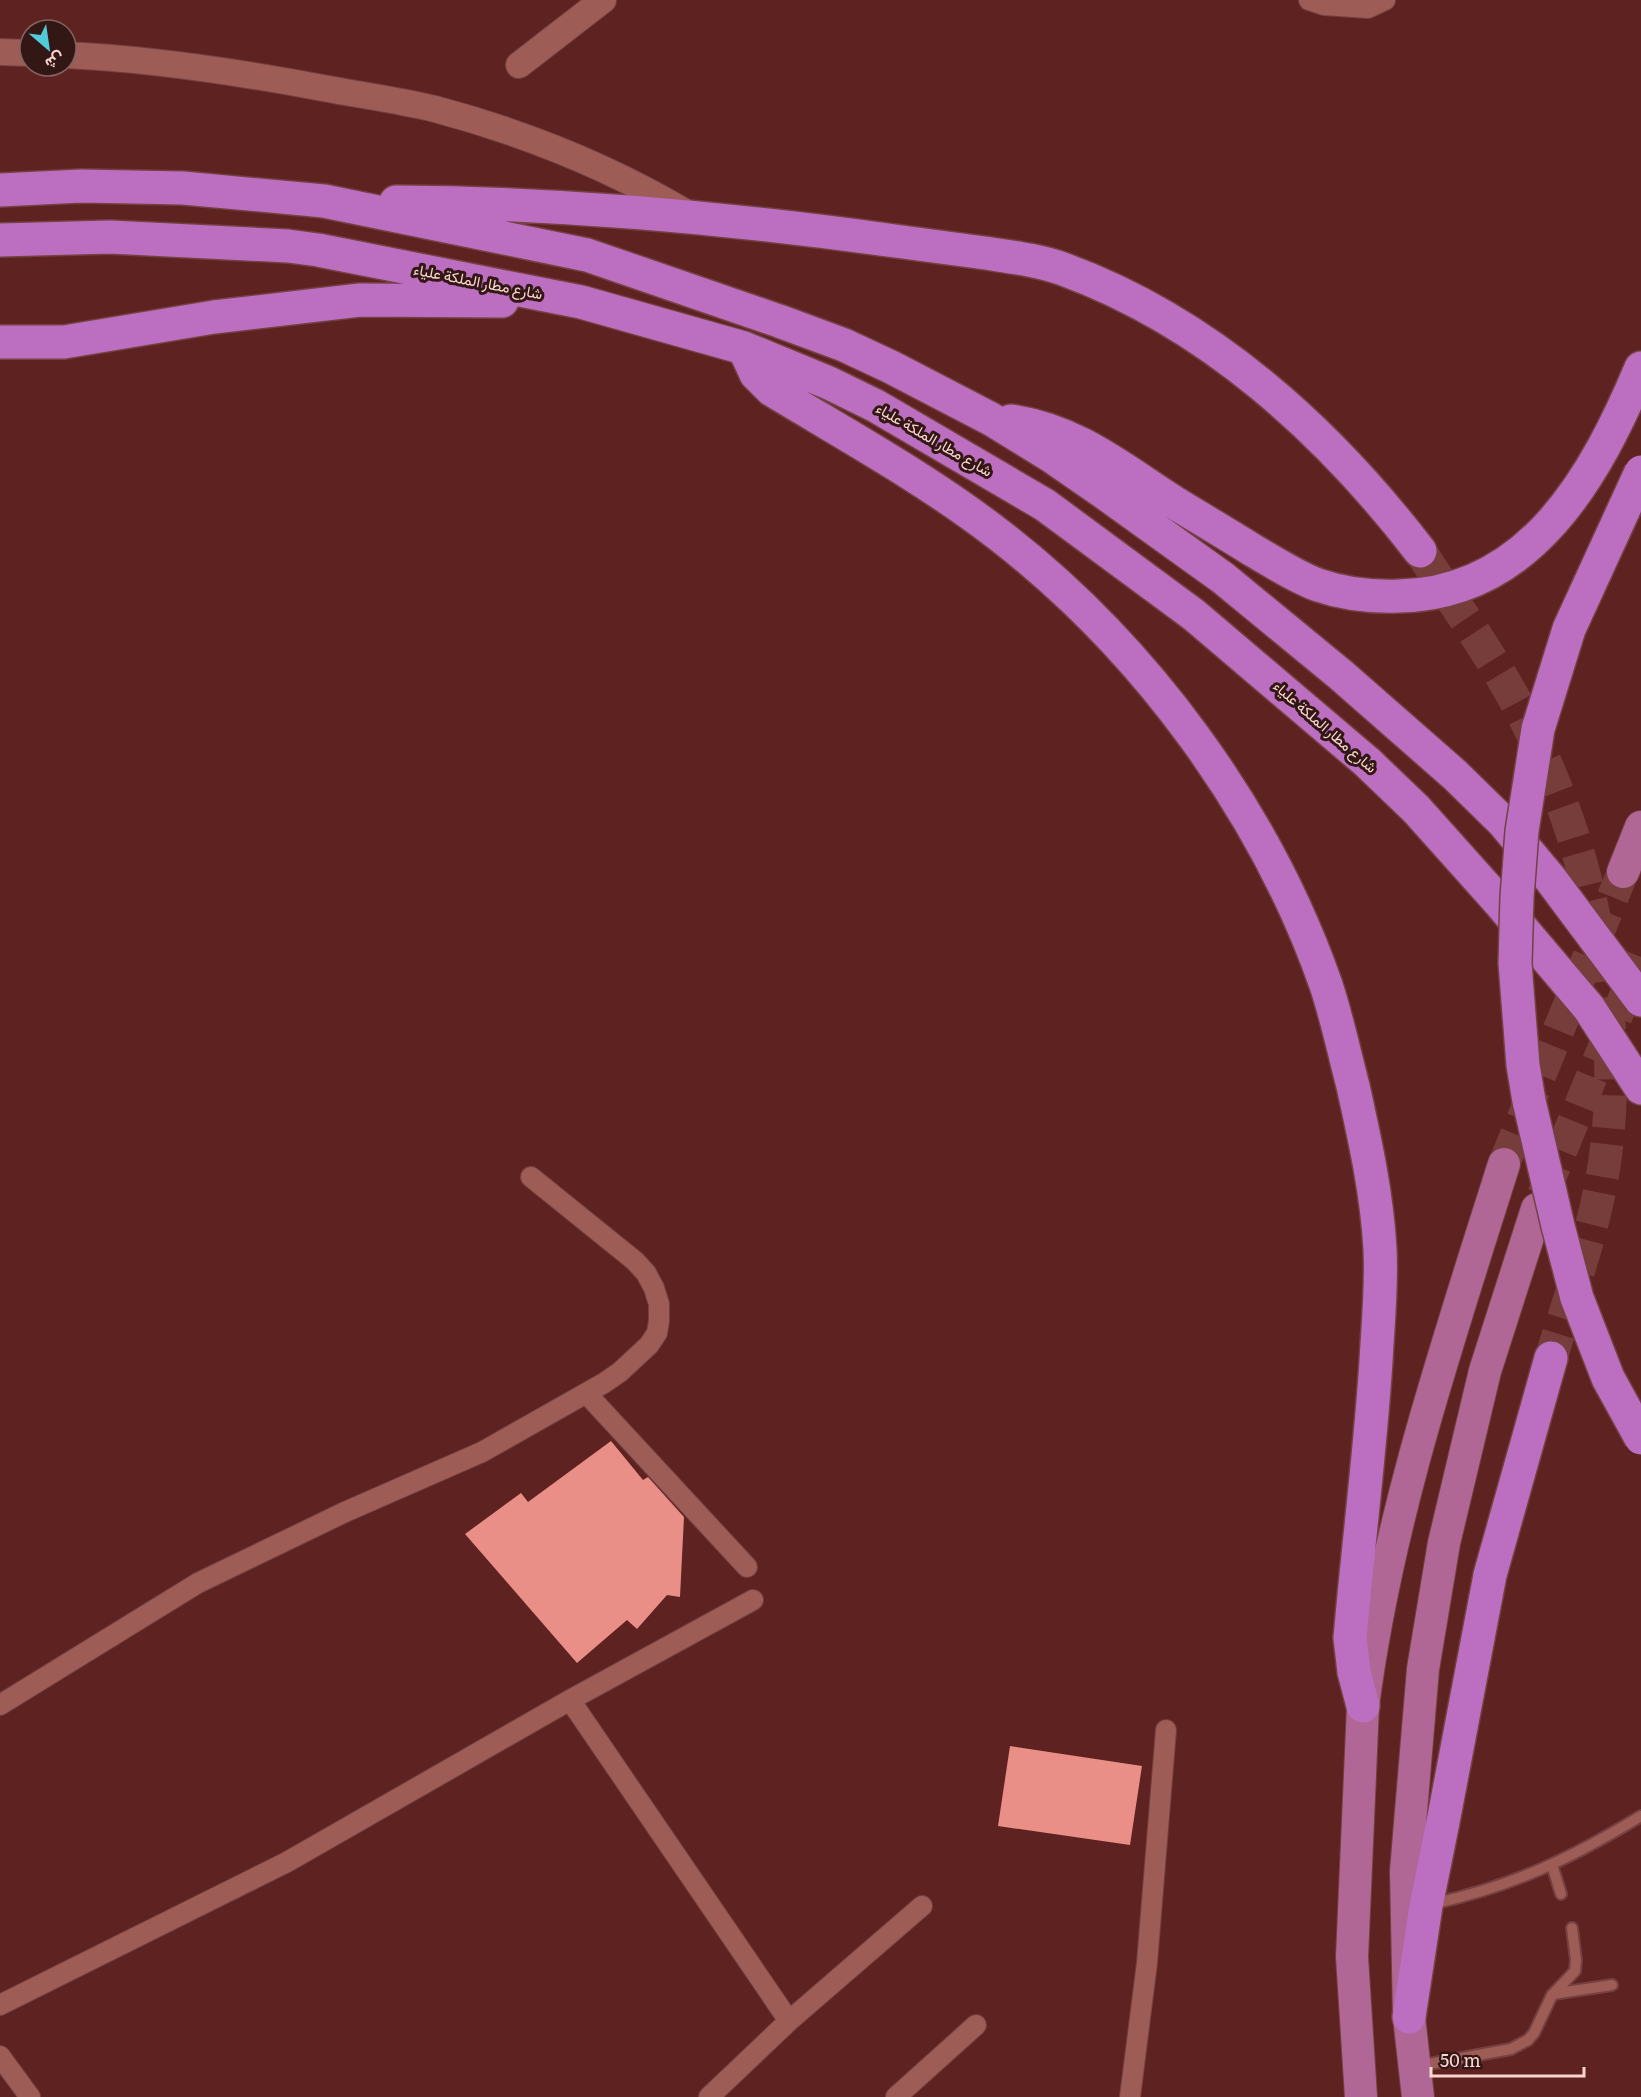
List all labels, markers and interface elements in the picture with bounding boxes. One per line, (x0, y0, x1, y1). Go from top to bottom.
north arrow (18, 18, 78, 78)
text: ش (42, 47, 70, 77)
street label: شارع مطار الملكة علياء (412, 257, 545, 305)
street label: شارع مطار الملكة علياء (872, 396, 997, 482)
street label: شارع مطار الملكة علياء (1268, 674, 1383, 778)
scale bar (1431, 2040, 1584, 2078)
text: 50 m (1440, 2046, 1481, 2073)

